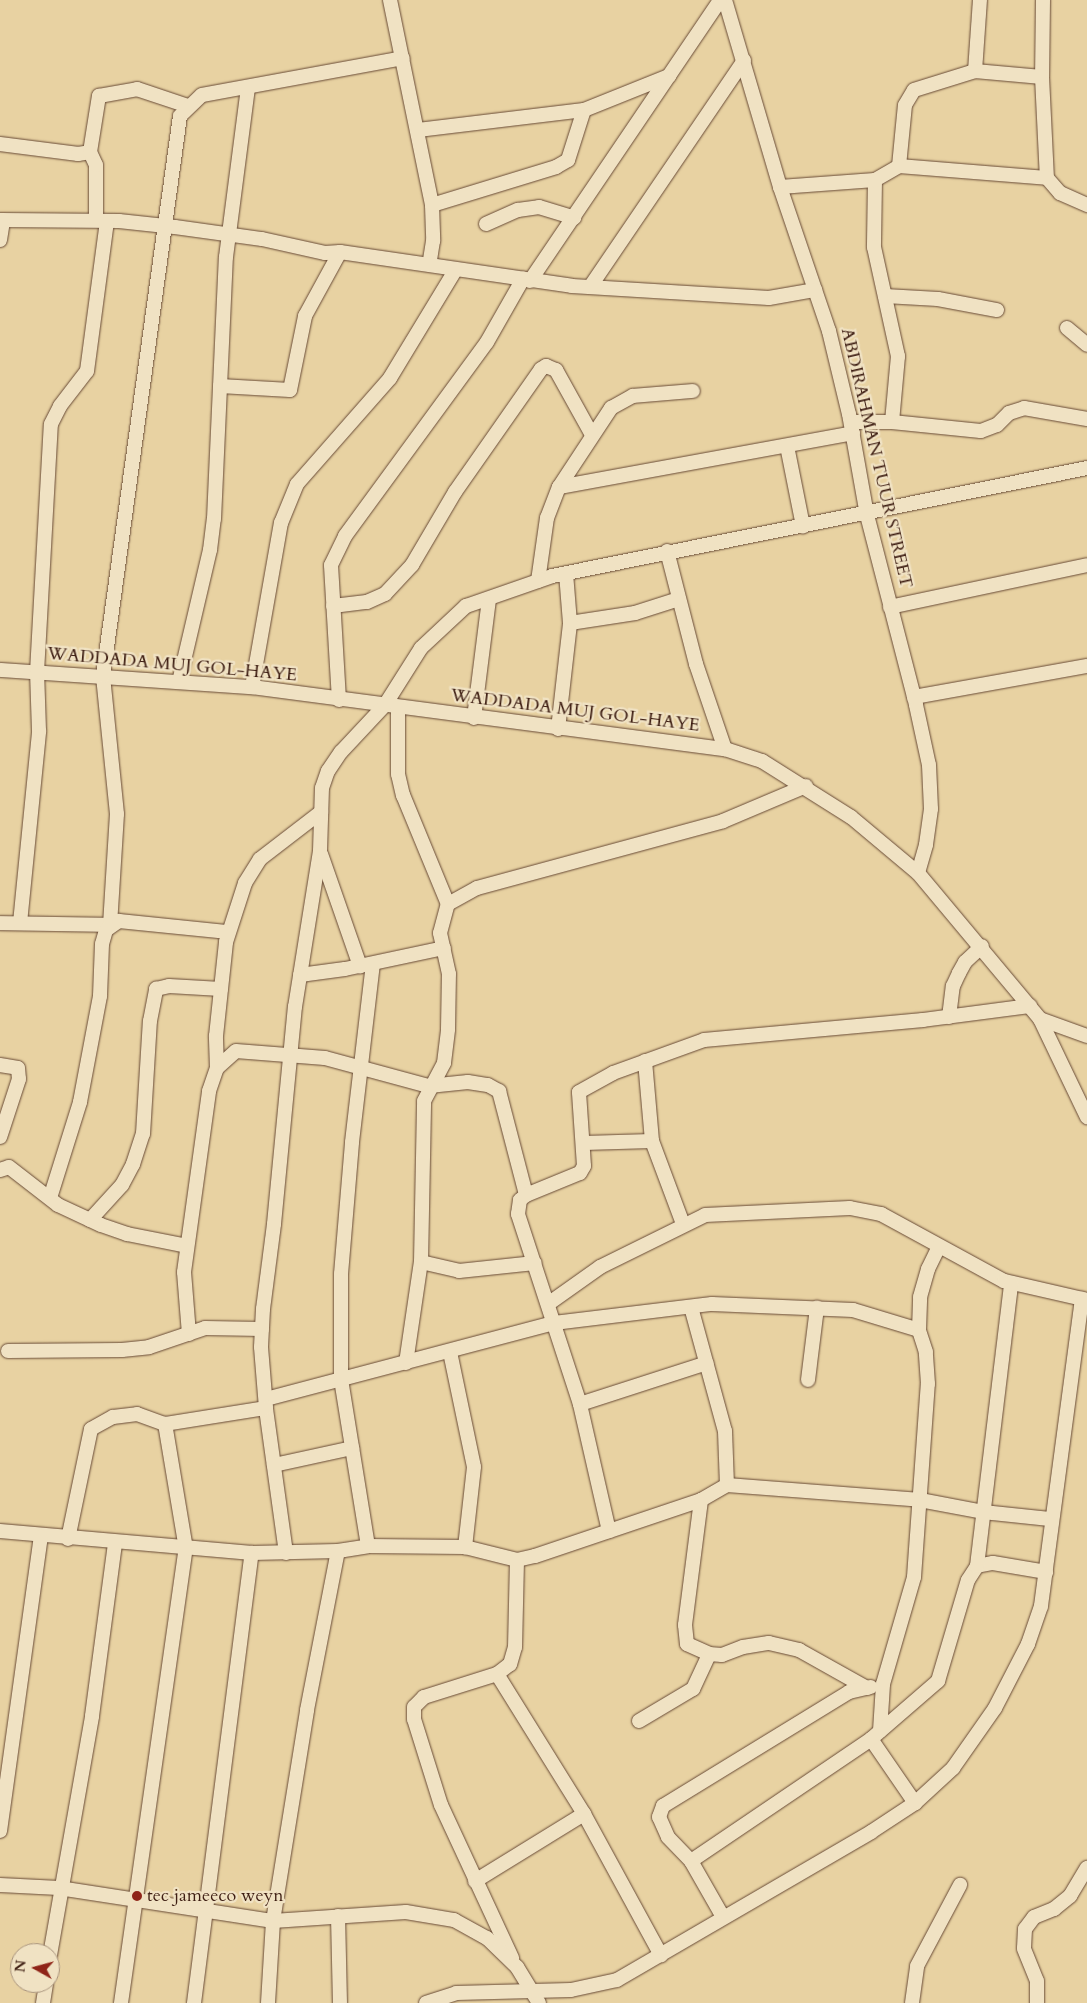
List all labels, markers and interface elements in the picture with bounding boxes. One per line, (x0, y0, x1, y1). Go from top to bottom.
street label: ABDIRAHMAN TUUR STREET (836, 326, 916, 590)
street label: WADDADA MUJ GOL-HAYE (46, 643, 298, 687)
street label: WADDADA MUJ GOL-HAYE (449, 685, 701, 737)
place label: tec jameeco weyn (147, 1885, 283, 1907)
marker: tec jameeco weyn (131, 1890, 143, 1902)
north arrow (10, 1943, 60, 1993)
text: N (10, 1959, 31, 1973)

